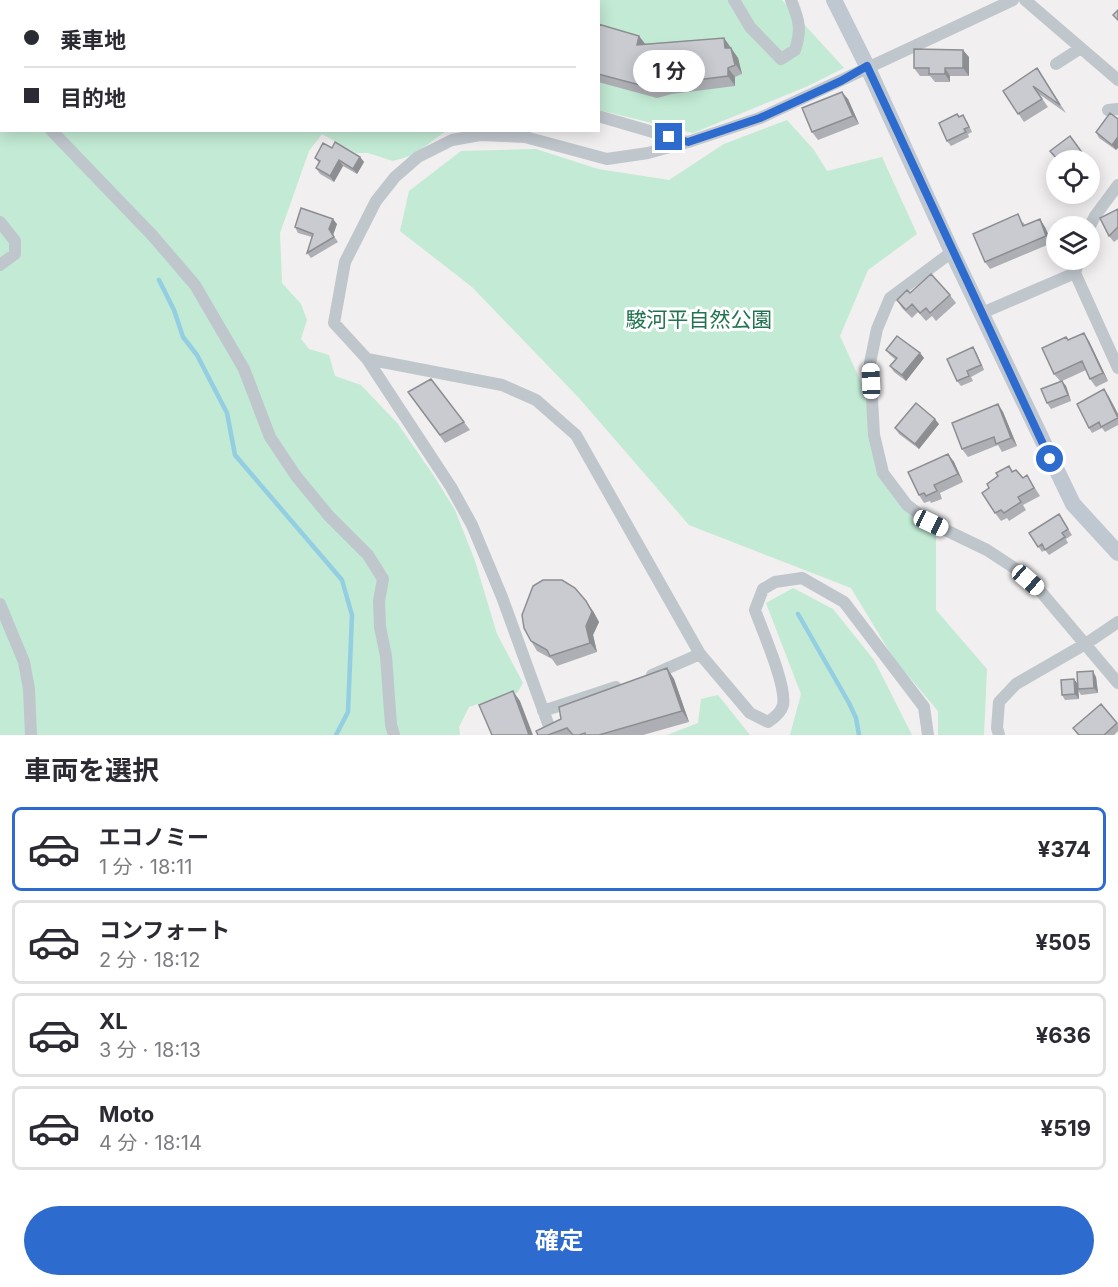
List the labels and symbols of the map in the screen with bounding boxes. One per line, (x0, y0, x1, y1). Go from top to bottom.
callout: 1 分 (633, 50, 705, 92)
route end (655, 123, 682, 150)
park label: 駿河平自然公園 (626, 307, 773, 332)
car (861, 363, 881, 399)
route start (1036, 445, 1063, 472)
car (911, 507, 951, 539)
car (1009, 561, 1047, 599)

